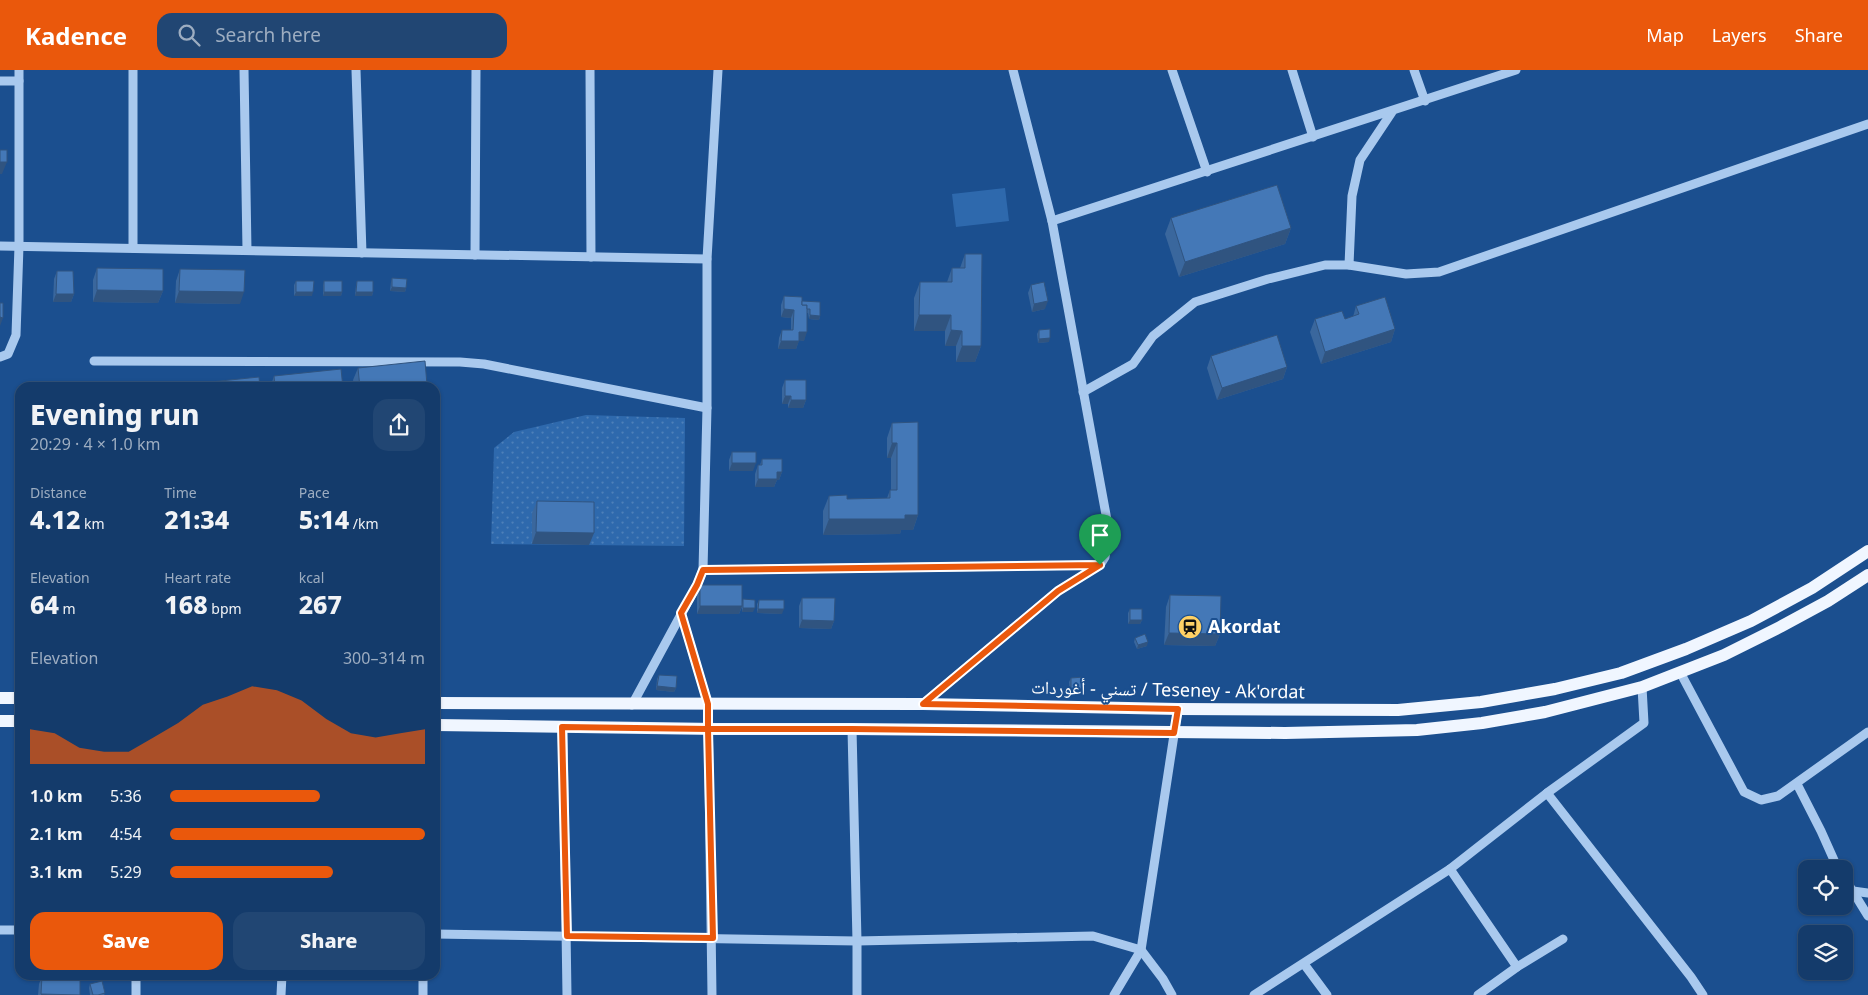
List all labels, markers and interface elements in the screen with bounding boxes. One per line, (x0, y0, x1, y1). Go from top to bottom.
search box (157, 13, 507, 58)
text: Kadence (25, 19, 127, 52)
icon: search (175, 21, 203, 49)
text: Search here (215, 22, 321, 48)
text: Map (1646, 23, 1684, 47)
text: Layers (1712, 23, 1767, 47)
text: Share (1795, 23, 1843, 47)
text: Evening run (30, 395, 199, 433)
button: share (373, 399, 425, 451)
text: 20:29 · 4 × 1.0 km (30, 433, 160, 455)
text: Distance (30, 483, 87, 502)
text: Time (164, 483, 197, 502)
text: Pace (299, 483, 330, 502)
text: 4.12 (30, 502, 80, 536)
text: 21:34 (164, 502, 229, 536)
text: 5:14 (299, 502, 349, 536)
text: km (80, 514, 105, 533)
text: /km (349, 514, 379, 533)
pin (1079, 514, 1121, 565)
icon: arrive (1086, 521, 1114, 549)
text: Elevation (30, 568, 90, 587)
text: Heart rate (164, 568, 231, 587)
text: kcal (299, 568, 324, 587)
text: 64 (30, 587, 59, 621)
text: 168 (164, 587, 208, 621)
text: 267 (299, 587, 342, 621)
text: m (59, 599, 76, 618)
text: bpm (208, 599, 242, 618)
station icon: Akordat (1177, 614, 1203, 640)
place label: Akordat (1208, 614, 1281, 638)
text: Elevation (30, 647, 98, 669)
text: 300–314 m (343, 647, 425, 669)
street label: تسني - أغوردات / Teseney - Ak'ordat (1031, 675, 1306, 707)
text: 1.0 km (30, 785, 82, 807)
text: 5:36 (110, 785, 142, 807)
text: 2.1 km (30, 823, 82, 845)
text: 4:54 (110, 823, 142, 845)
map controls (1798, 860, 1853, 980)
button: locate (1798, 860, 1853, 915)
text: 3.1 km (30, 861, 82, 883)
text: 5:29 (110, 861, 142, 883)
button: Save (30, 912, 223, 970)
button: Share (233, 912, 425, 970)
button: layers (1798, 925, 1853, 980)

